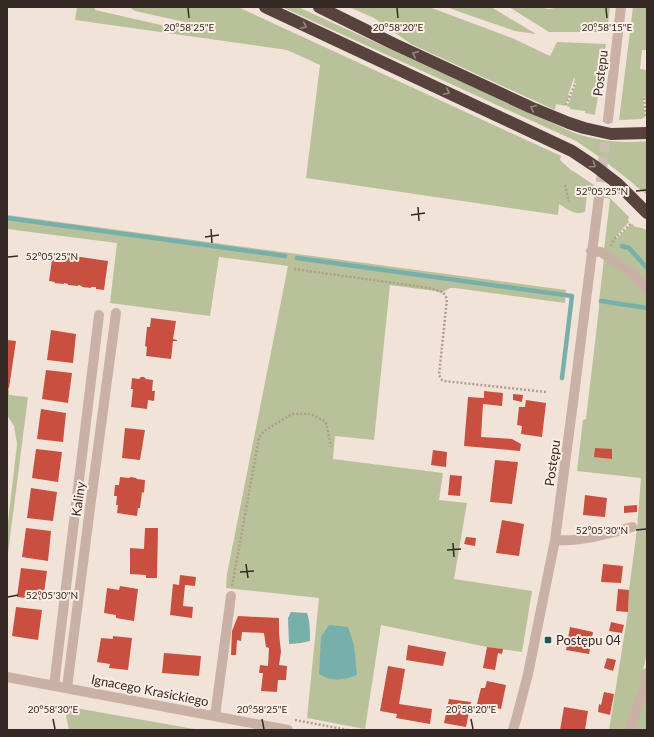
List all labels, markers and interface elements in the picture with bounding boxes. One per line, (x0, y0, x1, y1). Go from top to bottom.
text: 20°58'25"E (164, 21, 214, 33)
one-way arrow (300, 21, 307, 29)
text: 20°58'20"E (373, 21, 423, 33)
text: 20°58'15"E (582, 21, 632, 33)
street label: Postępu (589, 49, 611, 97)
one-way arrow (411, 51, 419, 59)
one-way arrow (443, 87, 450, 95)
one-way arrow (529, 105, 537, 113)
one-way arrow (589, 160, 596, 168)
text: 52°05'25"N (576, 185, 628, 197)
text: 52°05'25"N (26, 250, 78, 262)
street label: Postępu (541, 439, 563, 487)
street label: Kaliny (68, 480, 88, 517)
text: 52°05'30"N (576, 524, 628, 536)
text: 52°05'30"N (26, 589, 78, 601)
place label: Postępu 04 (556, 632, 621, 648)
marker: Postępu 04 (543, 635, 553, 645)
street label: Ignacego Krasickiego (90, 671, 210, 709)
text: 20°58'30"E (28, 703, 78, 715)
text: 20°58'25"E (237, 703, 287, 715)
text: 20°58'20"E (446, 703, 496, 715)

